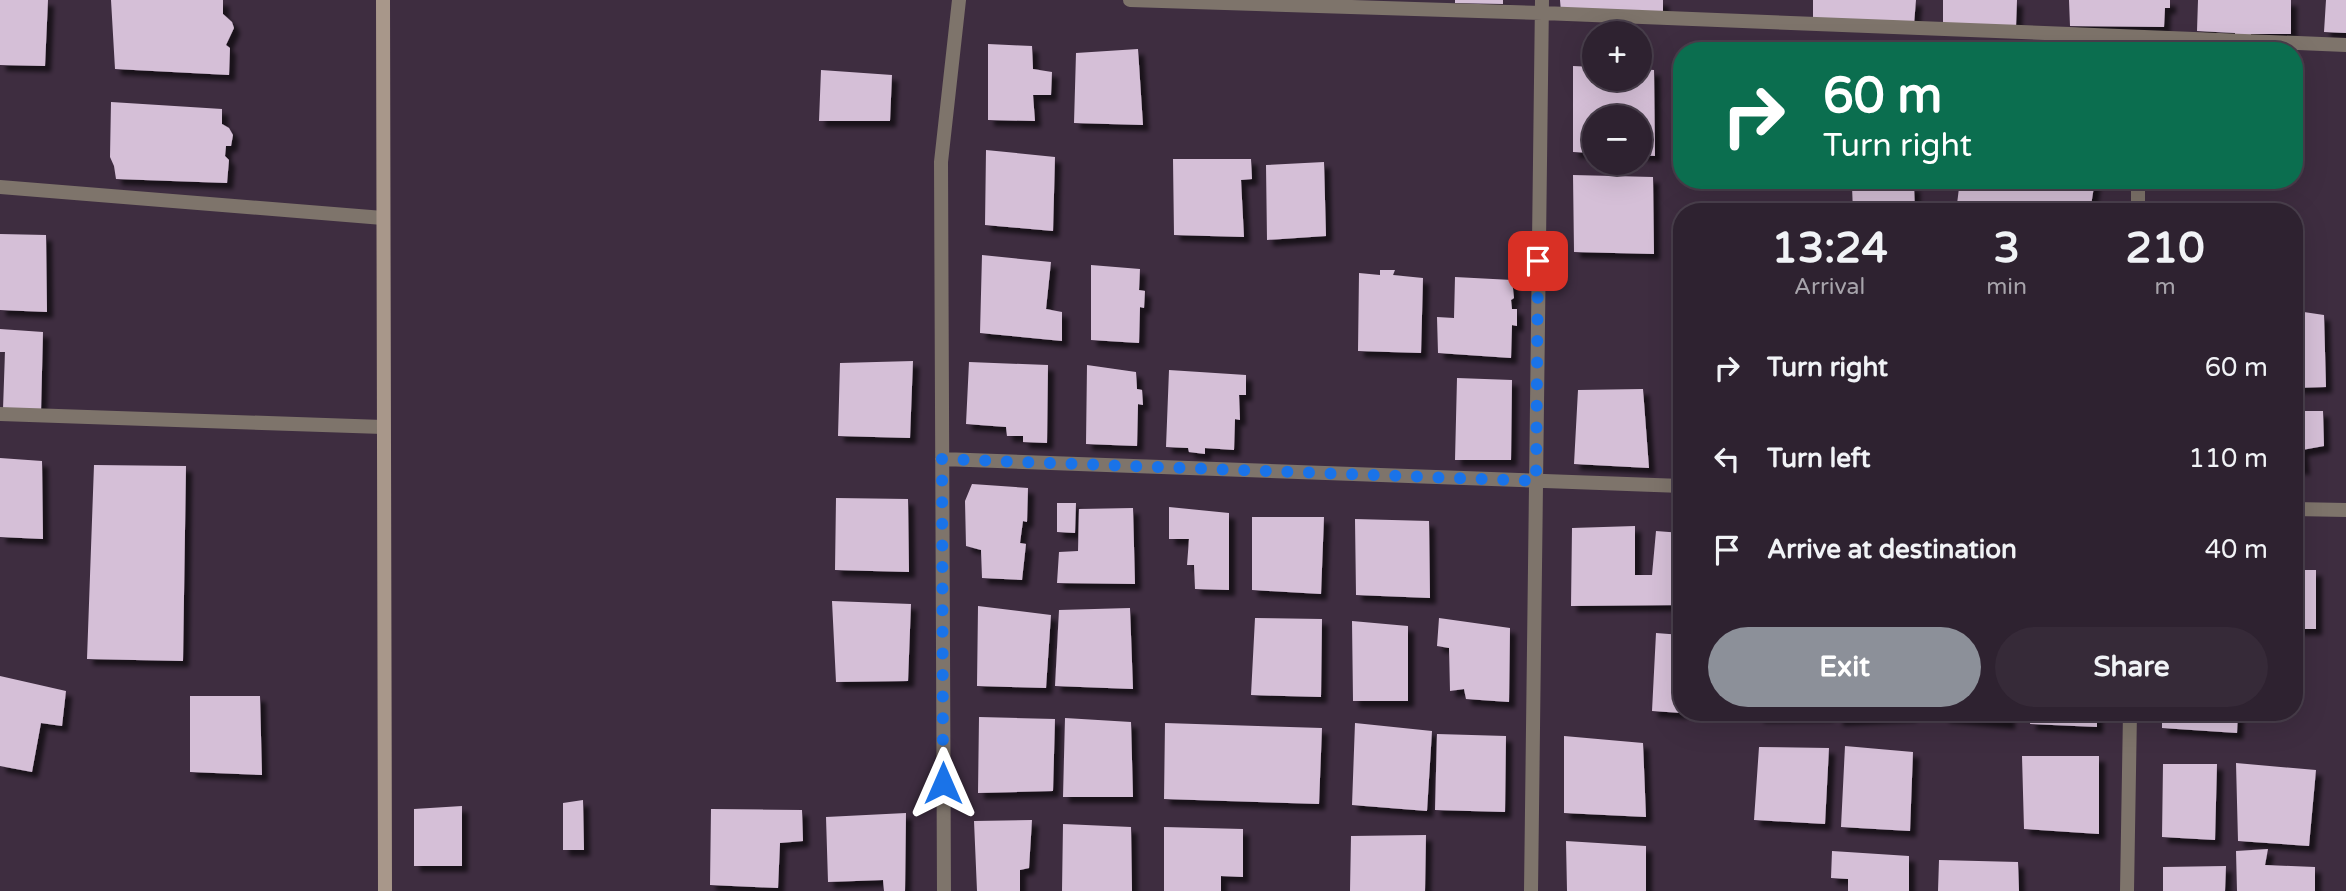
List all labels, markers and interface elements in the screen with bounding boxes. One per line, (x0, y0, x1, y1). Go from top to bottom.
map controls (1582, 21, 1652, 175)
button: + (1582, 21, 1652, 91)
text: 60 m (1823, 67, 1942, 126)
icon: right (1708, 70, 1799, 161)
button: − (1582, 105, 1652, 175)
text: Turn right (1823, 127, 1972, 165)
text: 13:24 (1771, 223, 1888, 274)
text: 3 (1993, 223, 2020, 274)
text: 210 (2125, 223, 2205, 274)
pin (1508, 231, 1568, 291)
icon: arrive (1519, 242, 1557, 280)
text: Arrival (1794, 273, 1865, 301)
text: min (1986, 273, 2027, 301)
text: m (2154, 273, 2176, 301)
icon: right (1708, 349, 1746, 387)
text: Turn right (1767, 352, 1888, 383)
text: 60 m (2205, 352, 2268, 383)
icon: left (1708, 440, 1746, 478)
text: Turn left (1767, 443, 1870, 474)
text: 110 m (2188, 443, 2268, 474)
icon: arrive (1708, 531, 1746, 569)
text: Arrive at destination (1767, 534, 2017, 565)
text: 40 m (2205, 534, 2268, 565)
button: Exit (1708, 627, 1981, 707)
button: Share (1995, 627, 2268, 707)
position arrow (906, 746, 980, 820)

